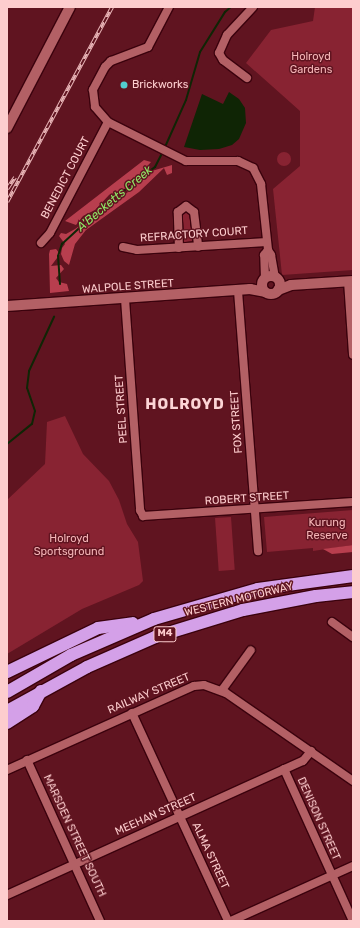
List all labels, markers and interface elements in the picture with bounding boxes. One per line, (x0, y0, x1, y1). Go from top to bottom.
park label: Holroyd Gardens (290, 51, 332, 77)
place label: Brickworks (132, 78, 188, 92)
marker: Brickworks (119, 80, 129, 90)
street label: BENEDICT COURT (39, 135, 93, 221)
water label: A'Becketts Creek (74, 163, 156, 235)
street label: REFRACTORY COURT (139, 225, 249, 245)
street label: WALPOLE STREET (82, 277, 174, 297)
street label: PEEL STREET (113, 374, 131, 444)
street label: FOX STREET (228, 390, 246, 454)
district label: HOLROYD (145, 396, 225, 414)
street label: ROBERT STREET (204, 489, 290, 509)
park label: Kurung Reserve (306, 517, 348, 543)
park label: Holroyd Sportsground (34, 533, 104, 559)
street label: WESTERN MOTORWAY (183, 580, 295, 620)
road number: M4 (153, 626, 177, 642)
street label: RAILWAY STREET (106, 671, 192, 717)
street label: MARSDEN STREET SOUTH (40, 773, 108, 899)
street label: DENISON STREET (294, 775, 342, 863)
street label: MEEHAN STREET (113, 791, 199, 839)
street label: ALMA STREET (189, 820, 231, 892)

